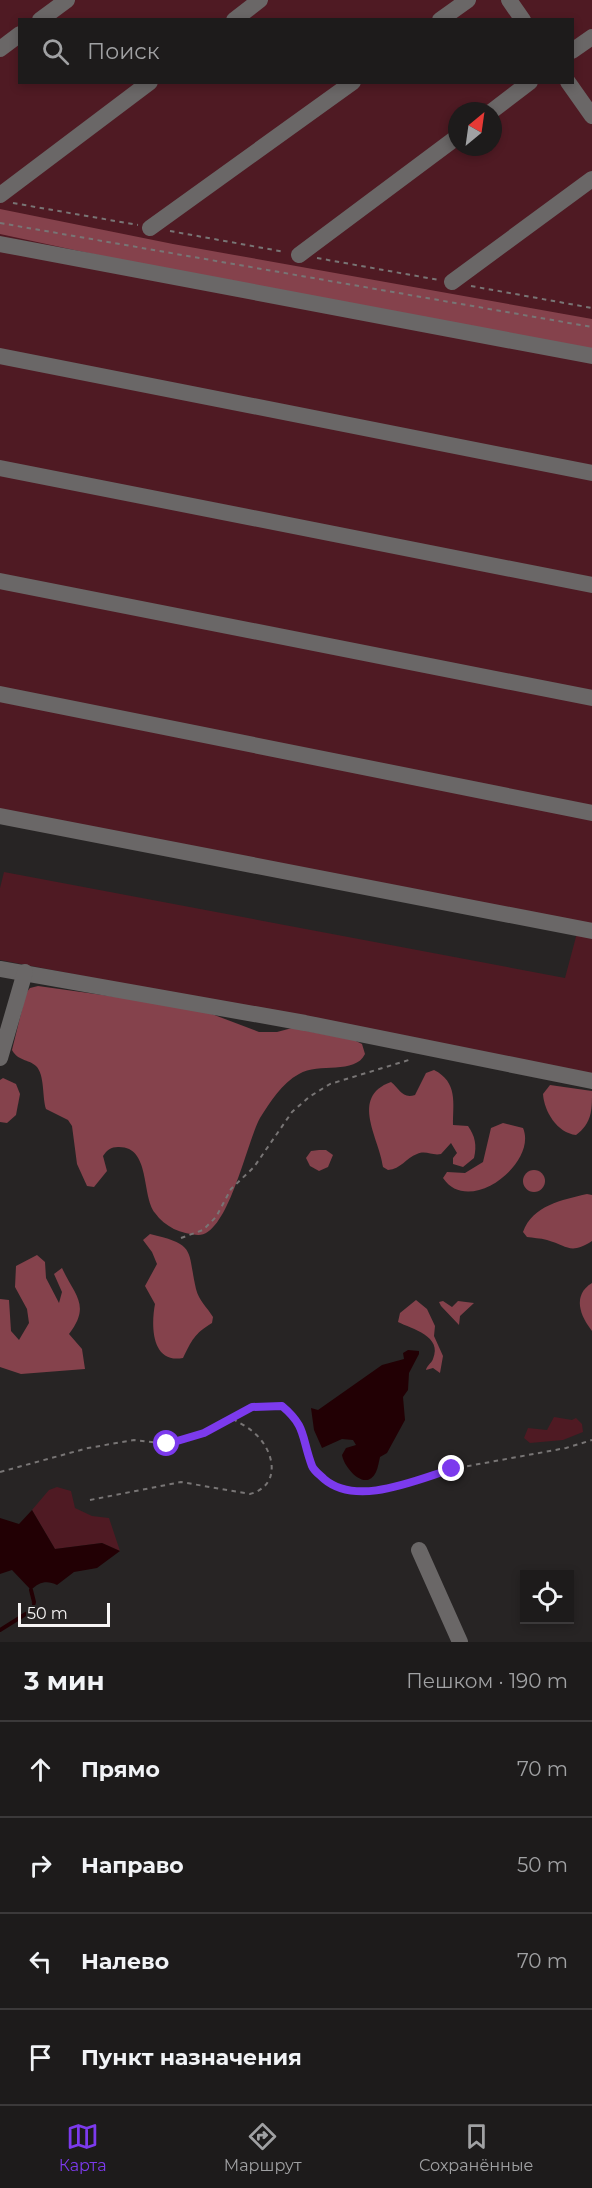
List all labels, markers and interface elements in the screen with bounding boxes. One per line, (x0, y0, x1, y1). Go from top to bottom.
search box (18, 18, 574, 84)
icon: search (39, 35, 72, 68)
text: Поиск (87, 38, 159, 65)
north arrow (448, 102, 502, 156)
route start (153, 1430, 179, 1456)
route end (438, 1455, 464, 1481)
map controls (520, 1570, 574, 1624)
button: locate (520, 1570, 574, 1624)
scale bar (18, 1600, 110, 1628)
text: 50 m (27, 1604, 68, 1623)
text: 3 мин (24, 1665, 104, 1697)
text: Пешком · 190 m (406, 1669, 568, 1693)
icon: ahead (24, 1753, 57, 1786)
text: Прямо (81, 1756, 160, 1783)
text: 70 m (517, 1757, 568, 1781)
icon: right (24, 1849, 57, 1882)
text: Направо (81, 1852, 184, 1879)
text: 50 m (517, 1853, 568, 1877)
icon: left (24, 1945, 57, 1978)
text: Налево (81, 1948, 169, 1975)
text: 70 m (517, 1949, 568, 1973)
icon: arrive (24, 2041, 57, 2074)
text: Пункт назначения (81, 2044, 302, 2071)
tab: Карта (59, 2120, 107, 2175)
tab: Маршрут (224, 2120, 302, 2175)
tab: Сохранённые (419, 2120, 533, 2175)

